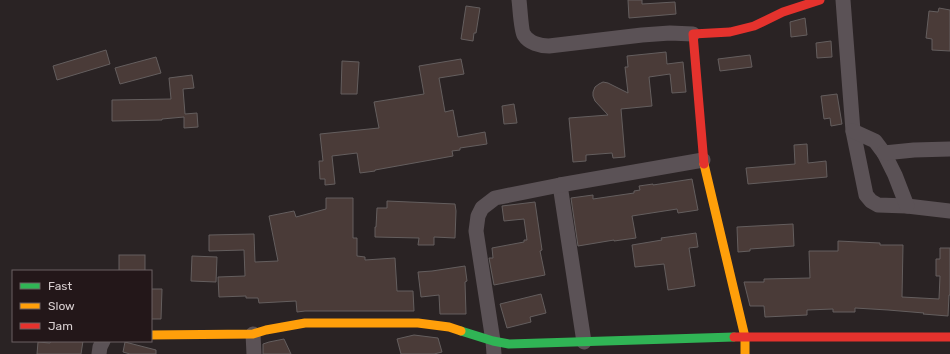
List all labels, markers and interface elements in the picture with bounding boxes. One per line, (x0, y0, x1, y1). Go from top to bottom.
legend (12, 270, 152, 342)
text: Fast (48, 279, 72, 293)
text: Slow (48, 299, 75, 313)
text: Jam (48, 319, 73, 333)

